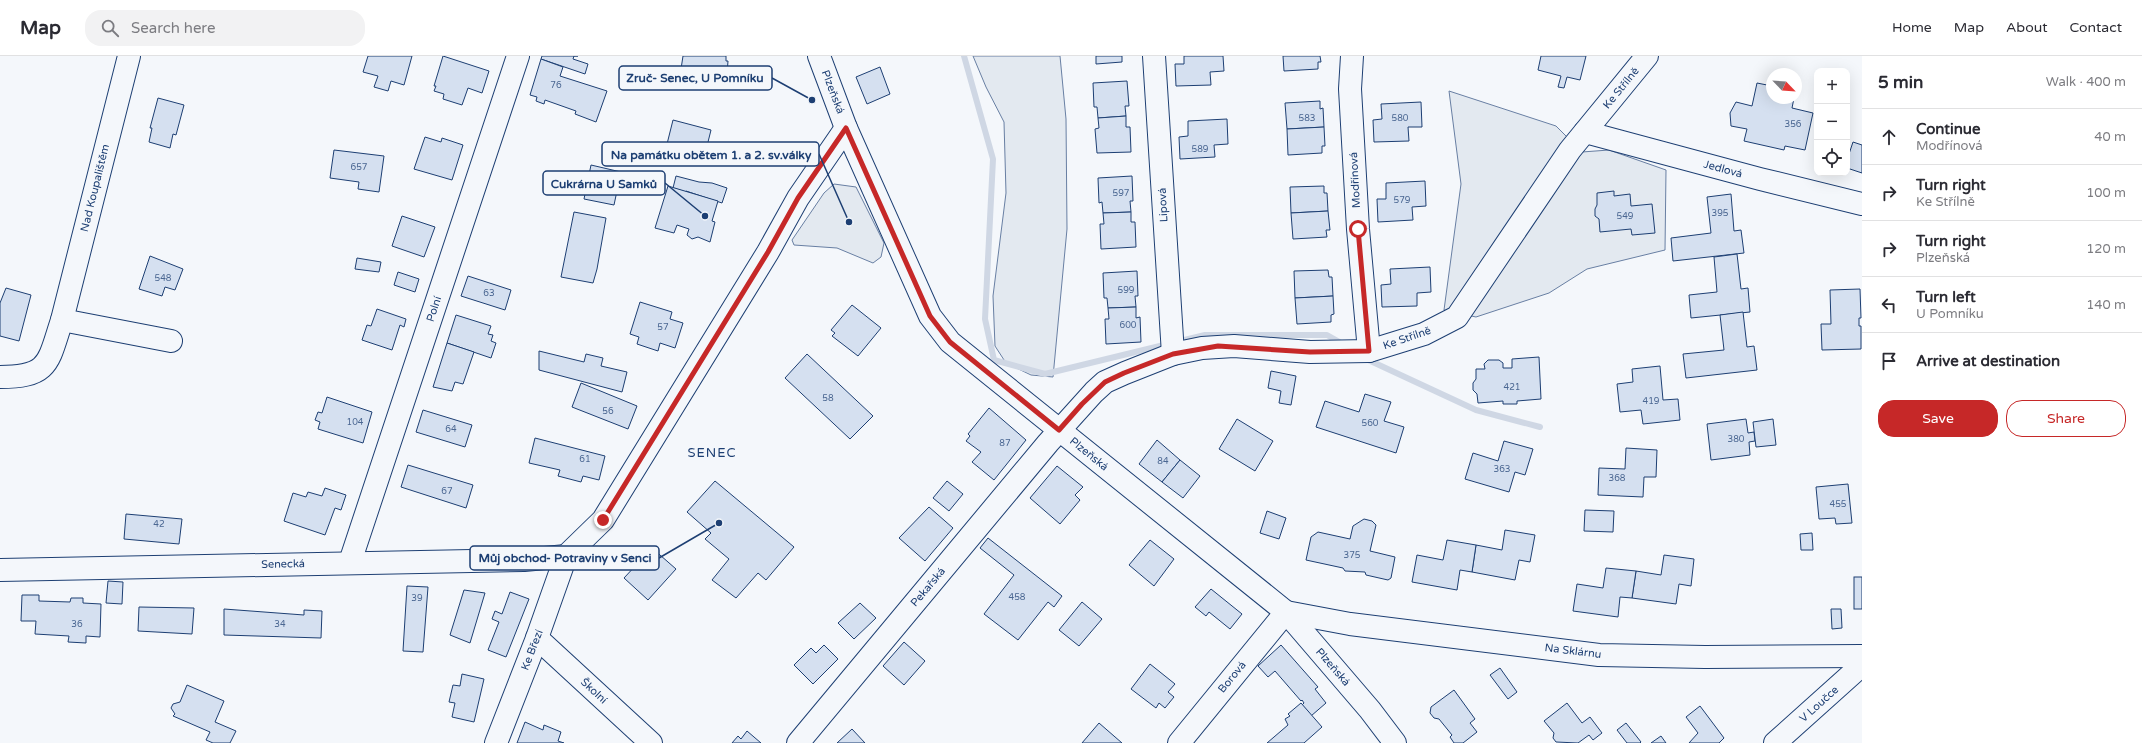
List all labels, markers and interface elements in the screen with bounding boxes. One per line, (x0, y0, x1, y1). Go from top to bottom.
search box (85, 10, 365, 46)
text: Map (20, 17, 61, 39)
icon: search (99, 17, 121, 39)
text: Search here (131, 19, 215, 37)
text: Home (1892, 19, 1932, 36)
text: Map (1954, 19, 1984, 36)
text: About (2006, 19, 2048, 36)
text: Contact (2070, 19, 2122, 36)
street label: Ke Střílně (1600, 65, 1642, 111)
callout: Zruč- Senec, U Pomníku (619, 66, 772, 90)
street label: Plzeňská (819, 68, 847, 116)
north arrow (1766, 68, 1802, 104)
map controls (1814, 68, 1850, 176)
button: + (1814, 68, 1850, 104)
text: Zruč- Senec, U Pomníku (626, 71, 764, 85)
text: 5 min (1878, 72, 1923, 93)
text: Walk · 400 m (2046, 74, 2126, 90)
house number: 76 (550, 80, 562, 91)
button: − (1814, 104, 1850, 140)
house number: 583 (1299, 113, 1315, 124)
house number: 580 (1392, 113, 1409, 124)
house number: 356 (1785, 119, 1802, 130)
text: Continue (1916, 120, 1980, 138)
icon: ahead (1878, 126, 1900, 148)
text: 40 m (2094, 129, 2126, 145)
text: Modřínová (1916, 138, 1983, 154)
button: locate (1814, 140, 1850, 176)
callout: Na památku obětem 1. a 2. sv.války (602, 142, 819, 166)
street label: Nad Koupalištěm (78, 143, 112, 233)
house number: 589 (1192, 144, 1209, 155)
text: Na památku obětem 1. a 2. sv.války (611, 148, 812, 163)
street label: Modřínová (1347, 152, 1363, 208)
street label: Jedlová (1702, 158, 1744, 180)
house number: 657 (351, 162, 368, 173)
callout: Cukrárna U Samků (543, 171, 665, 195)
text: Turn right (1916, 176, 1986, 194)
text: Cukrárna U Samků (551, 177, 657, 191)
icon: right (1878, 182, 1900, 204)
text: 100 m (2086, 185, 2126, 201)
street label: Lipová (1156, 187, 1170, 223)
house number: 597 (1113, 188, 1130, 199)
text: Ke Střílně (1916, 194, 1975, 210)
house number: 579 (1394, 195, 1411, 206)
house number: 395 (1712, 208, 1729, 219)
house number: 549 (1617, 211, 1634, 222)
route start (1349, 220, 1367, 238)
text: Turn right (1916, 232, 1986, 250)
icon: right (1878, 238, 1900, 260)
text: 120 m (2086, 241, 2126, 257)
text: Plzeňská (1916, 250, 1970, 266)
house number: 548 (155, 273, 172, 284)
house number: 599 (1118, 285, 1135, 296)
house number: 63 (483, 288, 495, 299)
text: Turn left (1916, 288, 1976, 306)
street label: Polní (424, 294, 444, 323)
icon: left (1878, 294, 1900, 316)
text: 140 m (2086, 297, 2126, 313)
text: U Pomníku (1916, 306, 1984, 322)
house number: 600 (1120, 320, 1137, 331)
house number: 57 (657, 322, 669, 333)
street label: Ke Střílně (1381, 324, 1433, 352)
icon: arrive (1878, 350, 1900, 372)
text: Arrive at destination (1916, 352, 2060, 370)
house number: 421 (1504, 382, 1520, 393)
house number: 58 (822, 393, 834, 404)
house number: 419 (1643, 396, 1660, 407)
button: Save (1878, 400, 1998, 437)
button: Share (2006, 400, 2126, 437)
house number: 56 (602, 406, 614, 417)
house number: 104 (347, 417, 364, 428)
house number: 560 (1362, 418, 1379, 429)
house number: 64 (445, 424, 457, 435)
house number: 380 (1728, 434, 1745, 445)
street label: Plzeňská (1067, 435, 1111, 473)
house number: 87 (999, 438, 1011, 449)
district label: SENEC (688, 445, 736, 461)
house number: 61 (579, 454, 591, 465)
house number: 84 (1157, 456, 1169, 467)
house number: 363 (1494, 464, 1510, 475)
house number: 368 (1609, 473, 1626, 484)
house number: 67 (441, 486, 453, 497)
house number: 455 (1830, 499, 1847, 510)
route end (594, 511, 612, 529)
house number: 42 (153, 519, 165, 530)
callout: Můj obchod- Potraviny v Senci (470, 546, 659, 570)
house number: 375 (1344, 550, 1361, 561)
text: Můj obchod- Potraviny v Senci (478, 551, 652, 566)
street label: Senecká (261, 557, 305, 571)
street label: Pekařská (908, 565, 948, 609)
house number: 458 (1009, 592, 1026, 603)
house number: 39 (411, 593, 423, 604)
house number: 36 (71, 619, 83, 630)
house number: 34 (274, 619, 286, 630)
street label: Ke Březí (518, 628, 546, 672)
street label: Na Sklárnu (1544, 641, 1602, 661)
street label: Plzeňská (1313, 645, 1353, 689)
street label: Borová (1215, 659, 1249, 695)
street label: Školní (578, 675, 611, 707)
street label: V Loučce (1797, 683, 1841, 725)

